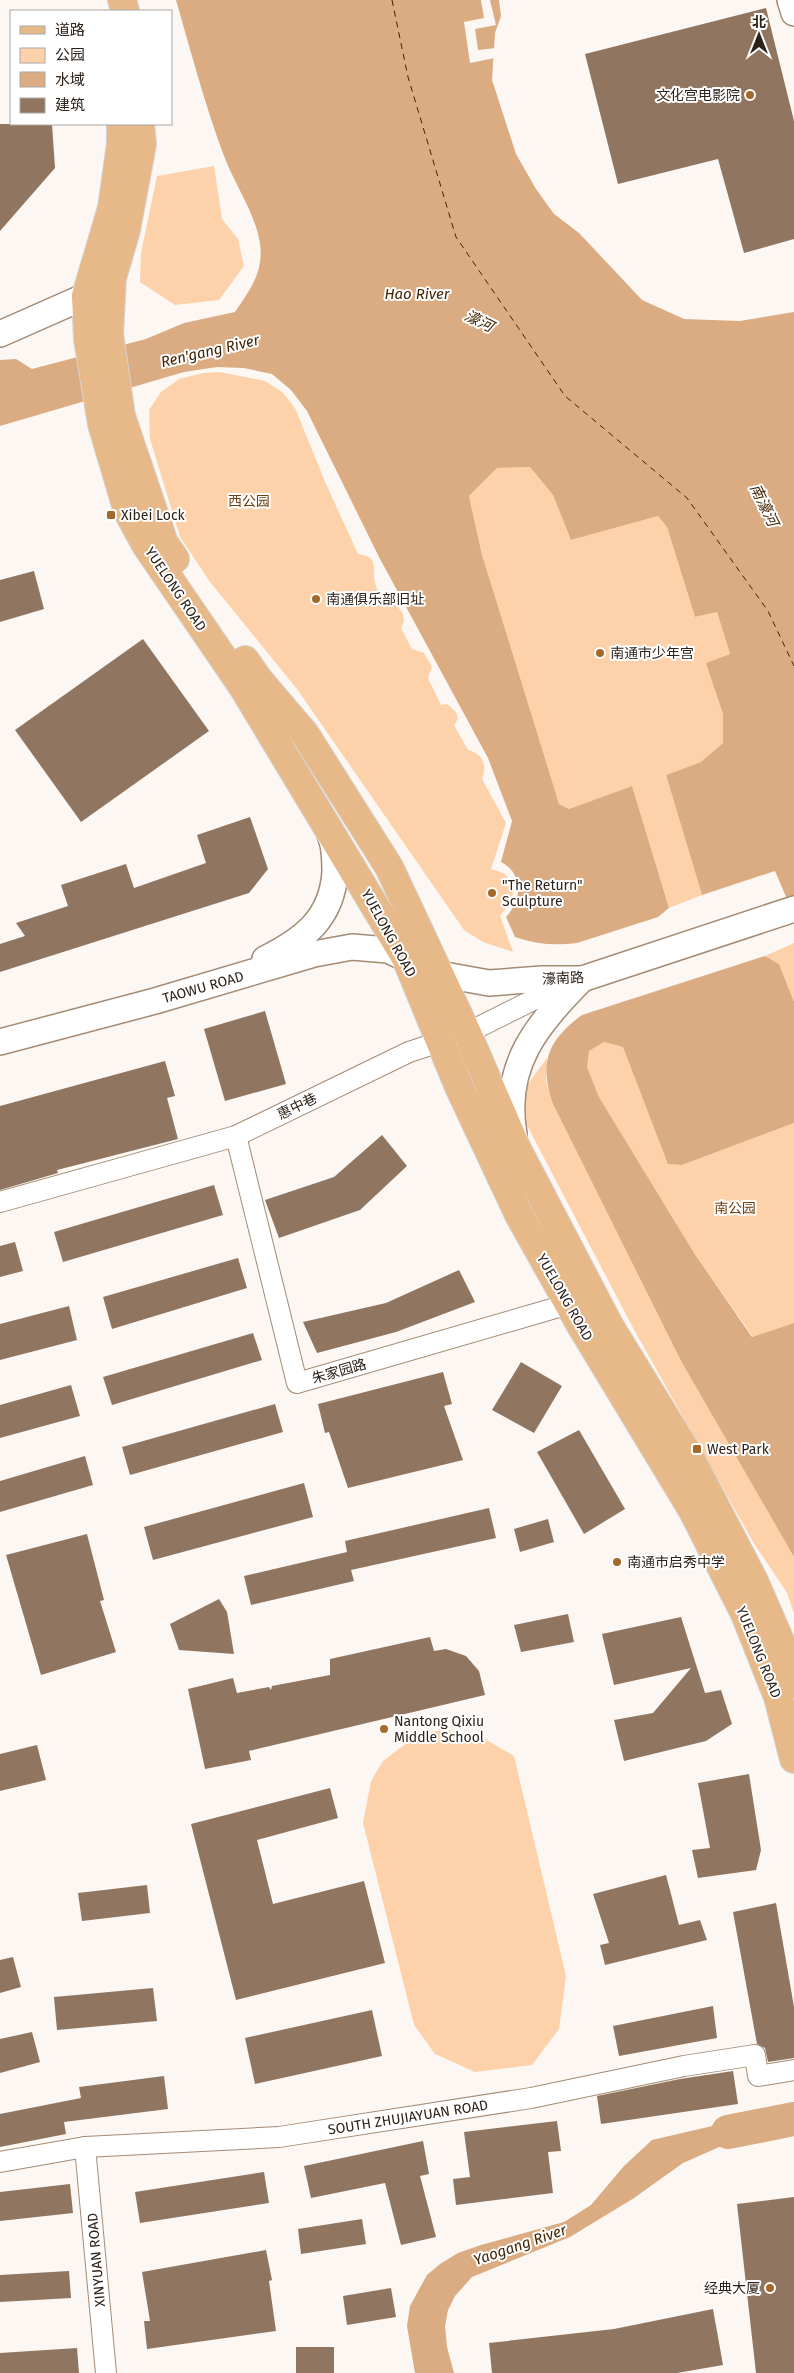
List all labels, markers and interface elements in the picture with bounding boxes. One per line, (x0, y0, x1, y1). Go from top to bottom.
legend (10, 10, 172, 125)
north arrow (734, 10, 784, 60)
text: 北 (752, 14, 766, 31)
text: 道路 (55, 21, 85, 39)
text: 公园 (55, 46, 85, 64)
text: 水域 (55, 71, 85, 89)
place label: 文化宫电影院 (656, 87, 740, 104)
marker: 文化宫电影院 (744, 89, 756, 101)
text: 建筑 (55, 96, 85, 114)
water label: Hao River (384, 285, 451, 303)
water label: 濠河 (462, 306, 499, 337)
water label: Ren'gang River (159, 331, 262, 371)
water label: 南濠河 (746, 481, 783, 532)
park label: 西公园 (228, 493, 270, 510)
place label: Xibei Lock (121, 507, 186, 524)
marker: Xibei Lock (105, 509, 117, 521)
street label: YUELONG ROAD (141, 544, 210, 634)
place label: 南通俱乐部旧址 (326, 591, 424, 608)
marker: 南通俱乐部旧址 (310, 593, 322, 605)
place label: 南通市少年宫 (610, 645, 694, 662)
marker: 南通市少年宫 (594, 647, 606, 659)
place label: "The Return" Sculpture (502, 877, 583, 910)
street label: YUELONG ROAD (357, 886, 420, 980)
marker: "The Return" Sculpture (486, 887, 498, 899)
street label: TAOWU ROAD (161, 968, 246, 1007)
street label: 濠南路 (542, 969, 584, 988)
street label: 惠中巷 (275, 1090, 320, 1123)
park label: 南公园 (714, 1200, 756, 1217)
street label: YUELONG ROAD (533, 1251, 596, 1344)
street label: 朱家园路 (310, 1356, 368, 1387)
place label: West Park (707, 1441, 770, 1458)
marker: West Park (691, 1443, 703, 1455)
place label: 南通市启秀中学 (627, 1554, 725, 1571)
marker: 南通市启秀中学 (611, 1556, 623, 1568)
street label: YUELONG ROAD (732, 1604, 785, 1701)
place label: Nantong Qixiu Middle School (394, 1713, 484, 1746)
marker: Nantong Qixiu Middle School (378, 1723, 390, 1735)
street label: SOUTH ZHUJIAYUAN ROAD (327, 2096, 489, 2139)
street label: XINYUAN ROAD (84, 2212, 109, 2308)
water label: Yaogang River (471, 2220, 570, 2269)
place label: 经典大厦 (704, 2280, 760, 2297)
marker: 经典大厦 (764, 2282, 776, 2294)

